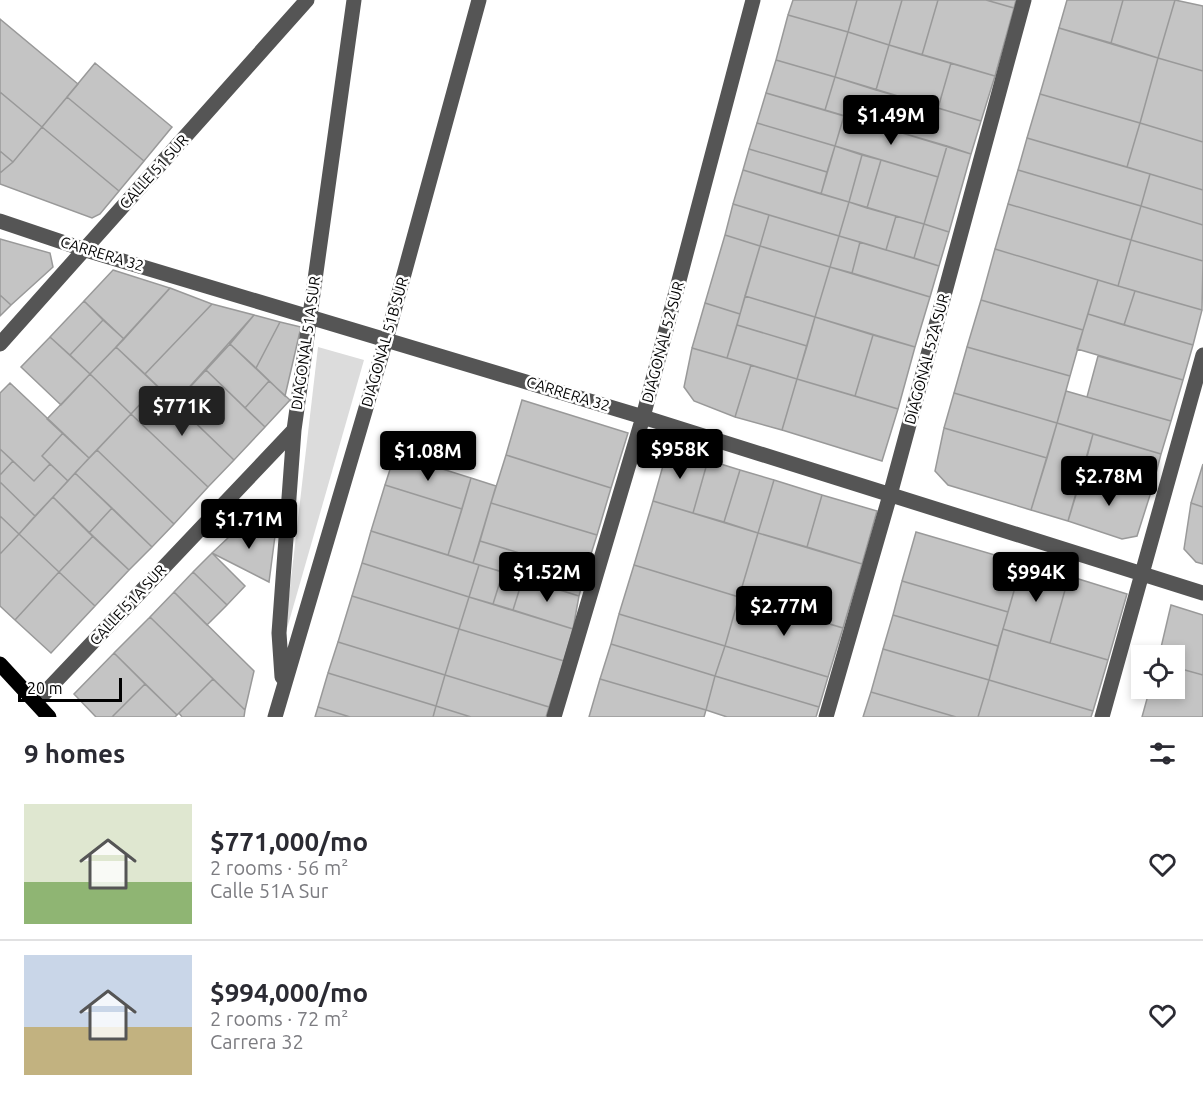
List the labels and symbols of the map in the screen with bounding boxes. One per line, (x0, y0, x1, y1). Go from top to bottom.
pin: $1.49M (842, 95, 940, 146)
street label: CALLE 51 SUR (116, 131, 191, 212)
street label: CARRERA 32 (58, 233, 146, 274)
street label: DIAGONAL 51A SUR (288, 275, 323, 411)
street label: DIAGONAL 51B SUR (358, 275, 411, 409)
street label: DIAGONAL 52 SUR (638, 279, 687, 404)
street label: DIAGONAL 52A SUR (901, 292, 952, 426)
street label: CARRERA 32 (524, 373, 612, 414)
pin: $771K (140, 386, 224, 437)
pin: $958K (638, 429, 722, 480)
pin: $1.08M (379, 431, 477, 482)
pin: $2.78M (1060, 456, 1158, 507)
pin: $1.71M (200, 499, 298, 550)
pin: $1.52M (498, 552, 596, 603)
pin: $994K (994, 552, 1078, 603)
street label: CALLE 51A SUR (86, 561, 169, 648)
pin: $2.77M (735, 586, 833, 637)
scale bar (18, 675, 122, 702)

